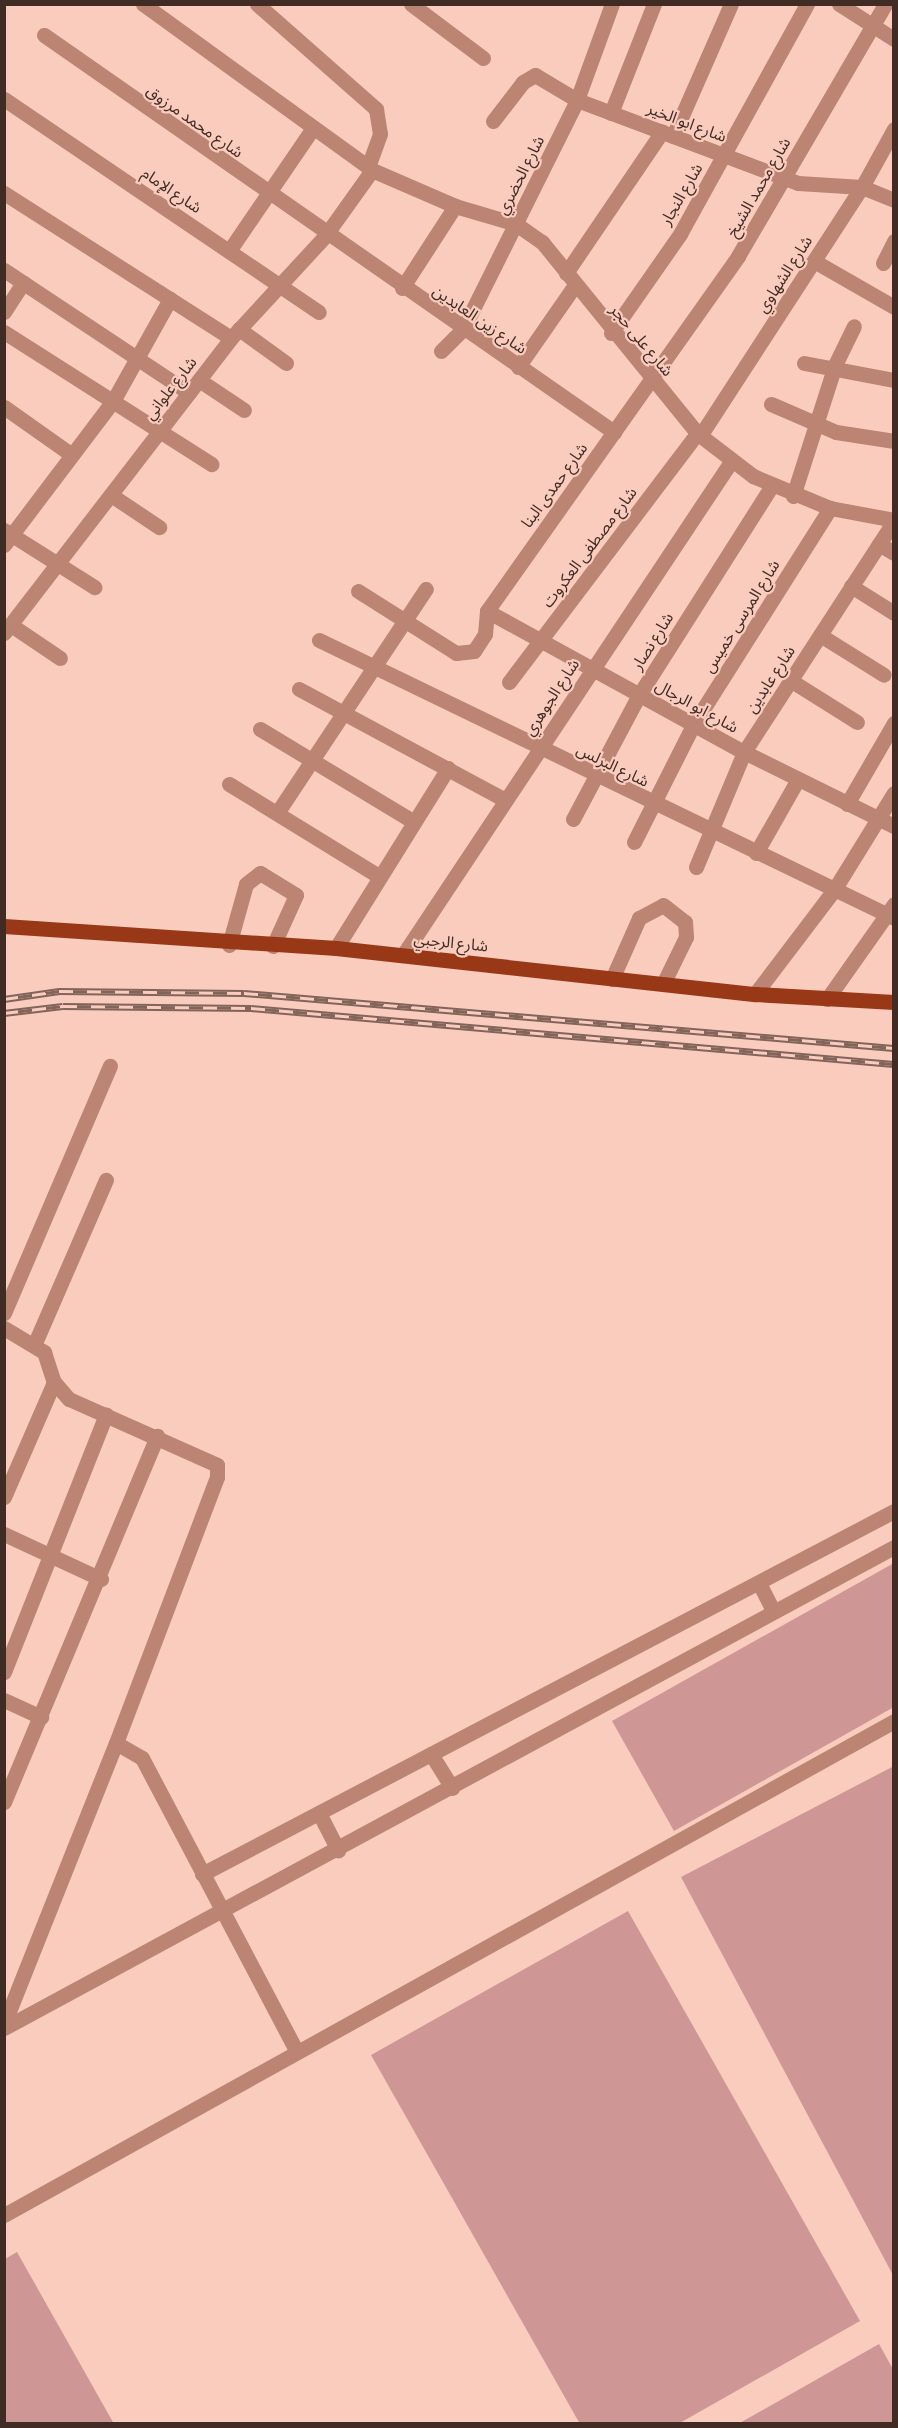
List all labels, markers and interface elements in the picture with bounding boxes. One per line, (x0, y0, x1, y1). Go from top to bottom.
street label: شارع محمد مرزوق (143, 80, 247, 162)
street label: شارع ابو الخير (645, 98, 729, 146)
street label: شارع الحضري (492, 132, 548, 218)
street label: شارع محمد الشيخ (722, 134, 794, 240)
street label: شارع النجار (656, 160, 706, 228)
street label: شارع الإمام (138, 163, 206, 217)
street label: شارع الشهاوي (752, 232, 816, 316)
street label: شارع زين العابدين (429, 280, 531, 358)
street label: شارع على حجر (606, 300, 678, 380)
street label: شارع علواني (139, 353, 201, 423)
street label: شارع حمدى البنا (517, 439, 591, 531)
street label: شارع مصطفى العكروت (537, 483, 641, 611)
street label: شارع المرسى خميس (699, 556, 783, 676)
street label: شارع نصار (627, 609, 677, 673)
street label: شارع عابدين (741, 642, 799, 716)
street label: شارع الجوهري (519, 655, 583, 739)
street label: شارع ابو الرجال (652, 675, 742, 737)
street label: شارع البرلس (574, 739, 652, 791)
street label: شارع الرجبي (413, 929, 489, 955)

